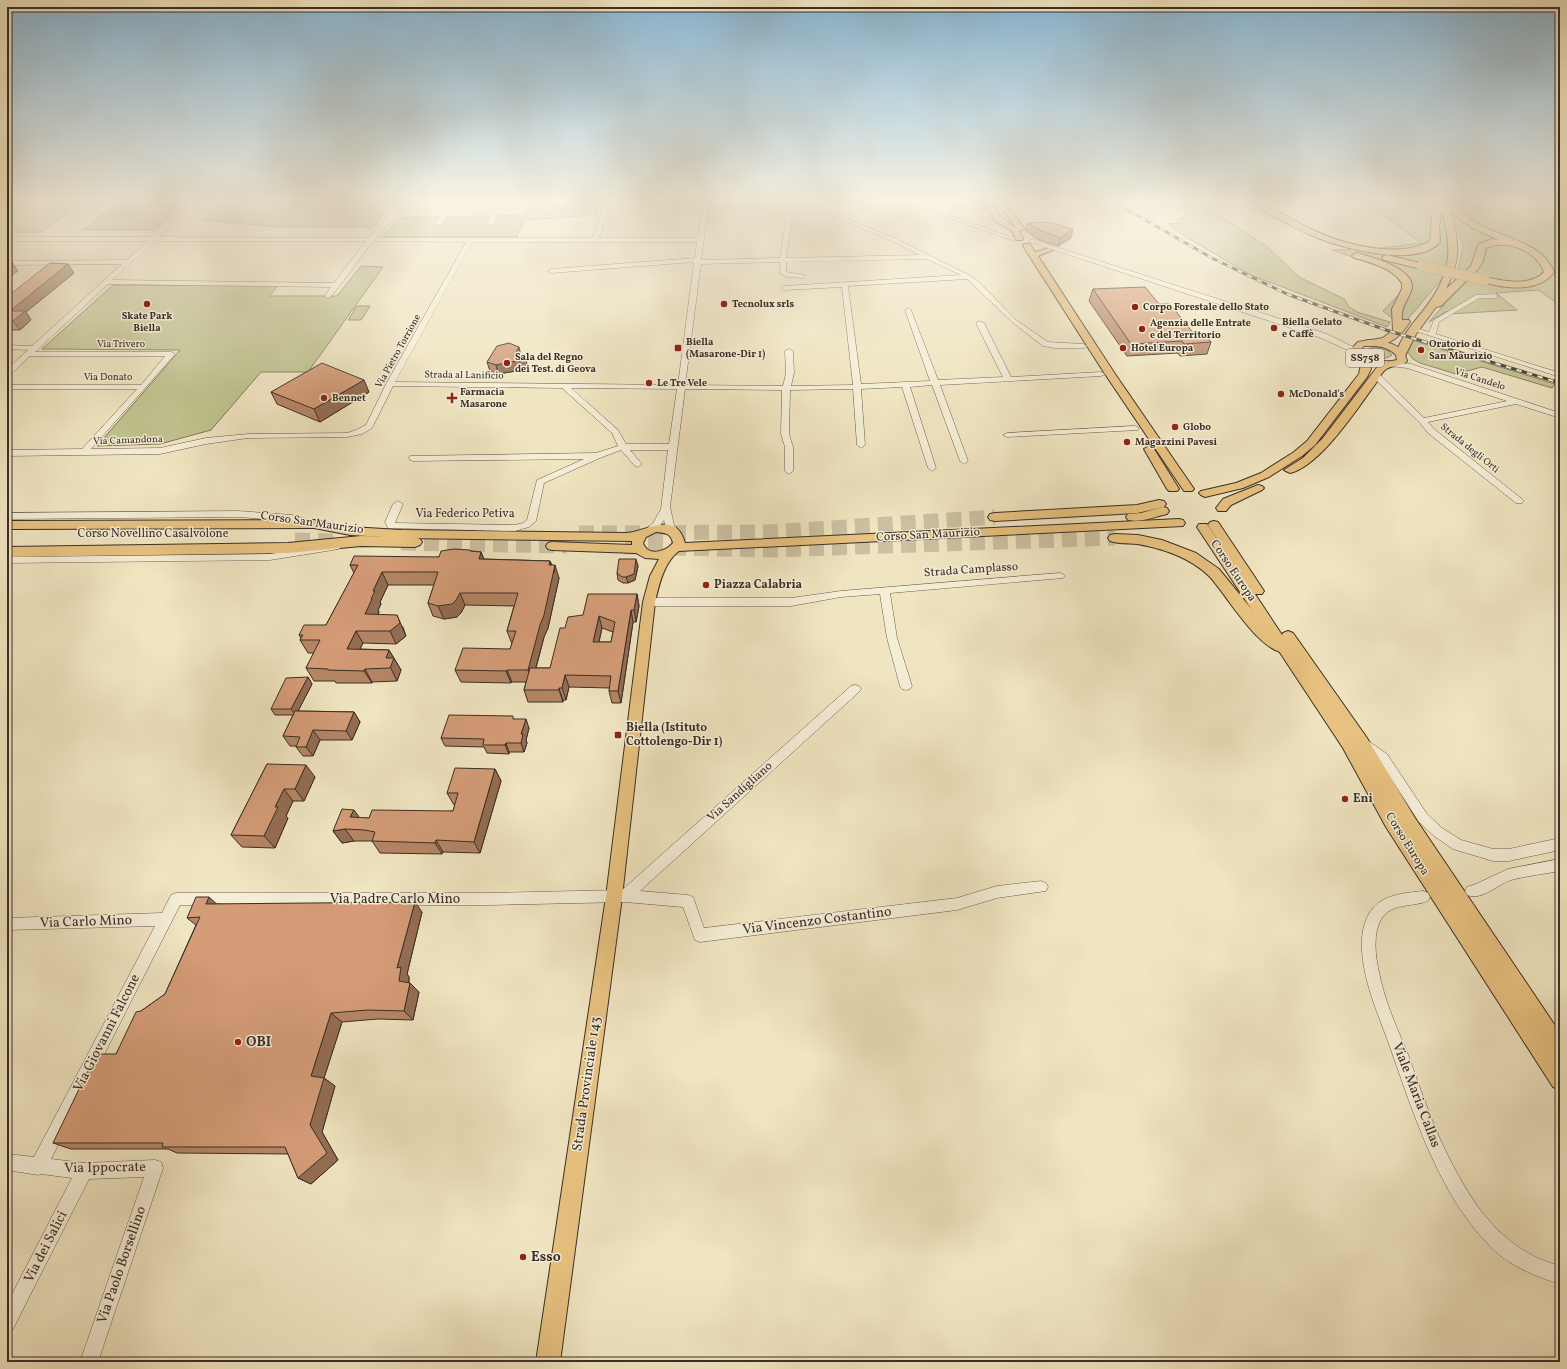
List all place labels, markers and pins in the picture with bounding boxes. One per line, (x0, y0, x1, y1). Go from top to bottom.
place label: Tecnolux srls (732, 297, 794, 311)
marker: Skate Park Biella (142, 299, 152, 309)
marker: Tecnolux srls (719, 299, 729, 309)
place label: Corpo Forestale dello Stato (1143, 300, 1269, 314)
marker: Corpo Forestale dello Stato (1130, 302, 1140, 312)
place label: Skate Park Biella (122, 309, 172, 335)
place label: Biella Gelato e Caffè (1282, 315, 1342, 341)
place label: Agenzia delle Entrate e del Territorio (1150, 316, 1251, 342)
marker: Biella Gelato e Caffè (1269, 323, 1279, 333)
marker: Agenzia delle Entrate e del Territorio (1137, 324, 1147, 334)
place label: Biella (Masarone-Dir 1) (686, 335, 765, 361)
place label: Oratorio di San Maurizio (1429, 337, 1493, 363)
place label: Hotel Europa (1131, 341, 1194, 355)
marker: Biella (Masarone-Dir 1) (673, 343, 683, 353)
marker: Hotel Europa (1118, 343, 1128, 353)
marker: Oratorio di San Maurizio (1416, 345, 1426, 355)
place label: Sala del Regno dei Test. di Geova (515, 350, 596, 376)
marker: Sala del Regno dei Test. di Geova (502, 358, 512, 368)
place label: Le Tre Vele (657, 376, 707, 390)
marker: Le Tre Vele (644, 378, 654, 388)
place label: Farmacia Masarone (460, 385, 507, 411)
place label: McDonald's (1289, 387, 1345, 401)
marker: McDonald's (1276, 389, 1286, 399)
place label: Bennet (332, 391, 366, 405)
marker: Bennet (319, 393, 329, 403)
marker: Farmacia Masarone (447, 393, 457, 403)
place label: Globo (1183, 420, 1211, 434)
marker: Globo (1170, 422, 1180, 432)
place label: Magazzini Pavesi (1135, 435, 1218, 449)
marker: Magazzini Pavesi (1122, 437, 1132, 447)
place label: Piazza Calabria (714, 577, 803, 593)
marker: Piazza Calabria (701, 580, 711, 590)
place label: Biella (Istituto Cottolengo-Dir 1) (626, 720, 723, 750)
marker: Biella (Istituto Cottolengo-Dir 1) (613, 730, 623, 740)
place label: Eni (1353, 791, 1373, 807)
marker: Eni (1340, 794, 1350, 804)
place label: OBI (246, 1033, 271, 1052)
marker: OBI (233, 1037, 243, 1047)
place label: Esso (531, 1248, 561, 1267)
marker: Esso (518, 1252, 528, 1262)

